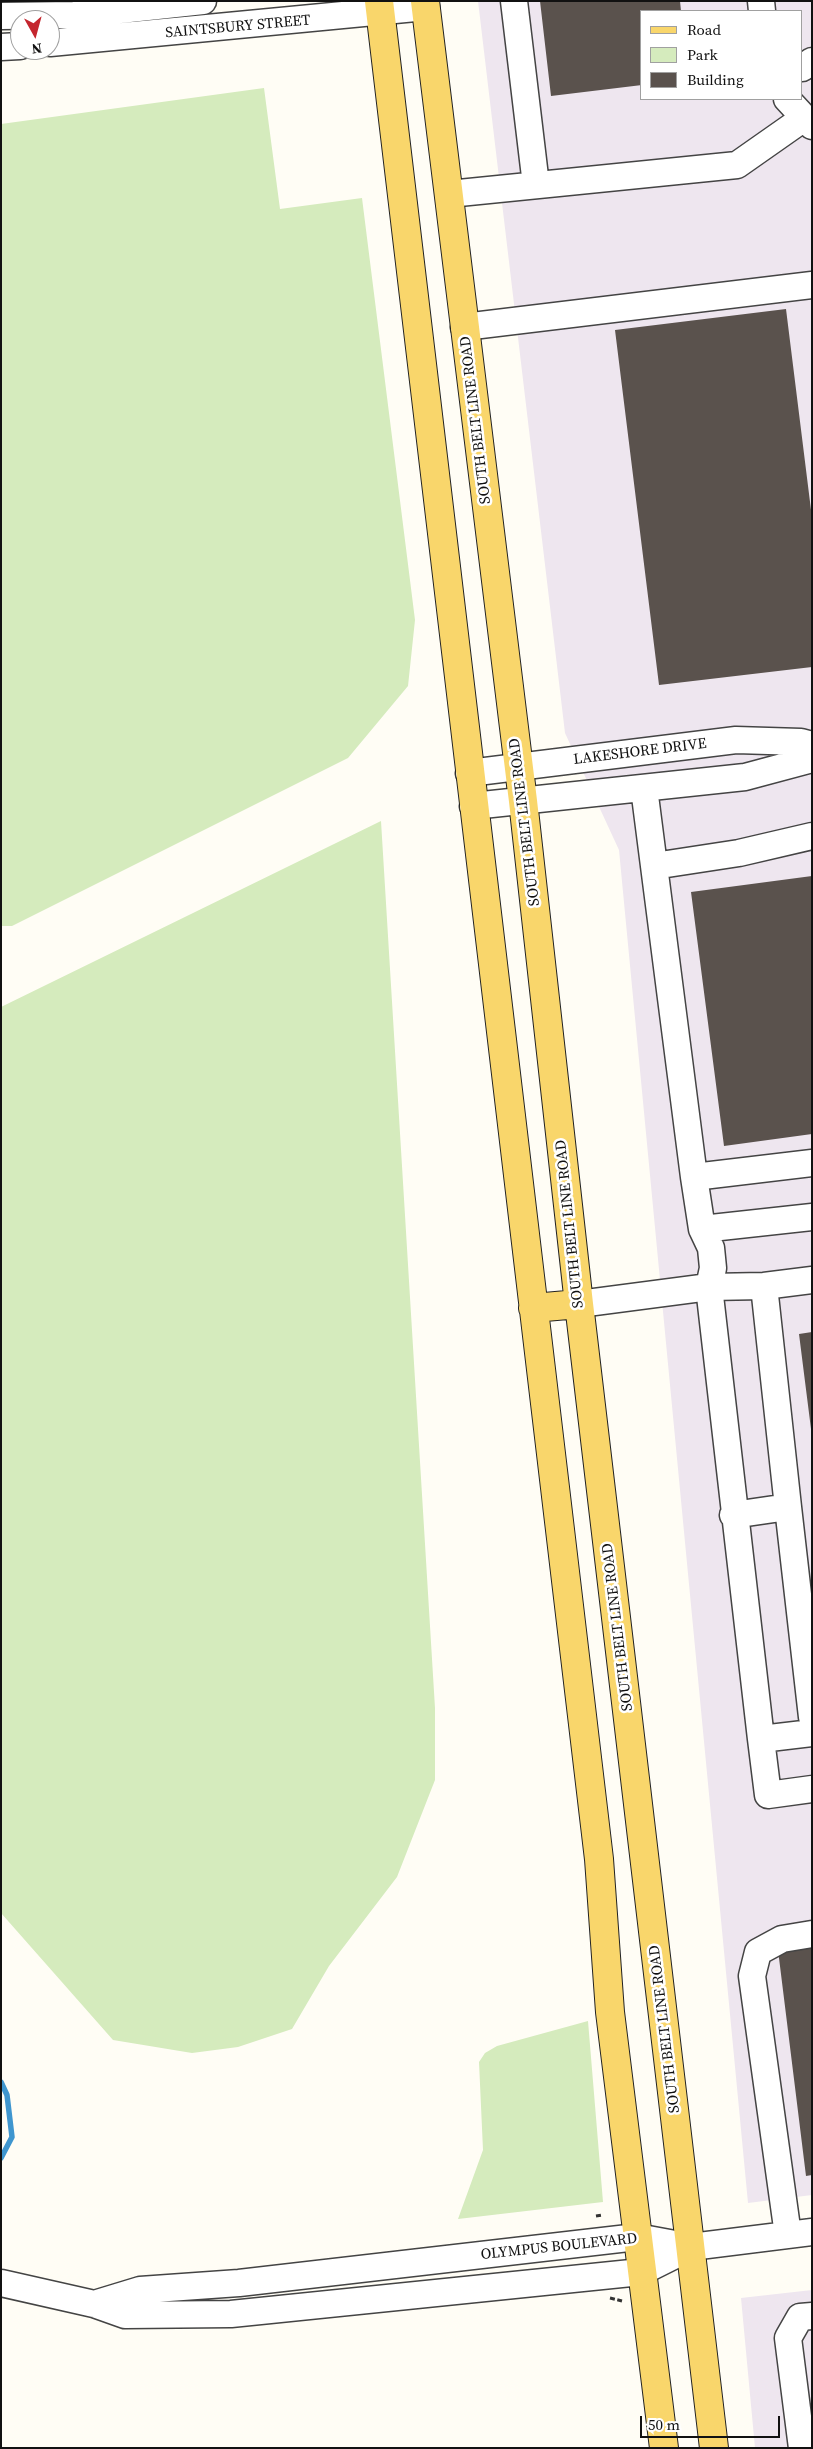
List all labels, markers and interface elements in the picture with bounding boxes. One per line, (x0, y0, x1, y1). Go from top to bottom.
north arrow (10, 10, 60, 60)
legend (640, 10, 803, 100)
street label: SAINTSBURY STREET (165, 12, 311, 42)
text: Road (687, 19, 721, 40)
text: N (30, 38, 43, 59)
text: Park (687, 44, 718, 65)
text: Building (687, 69, 744, 90)
street label: SOUTH BELT LINE ROAD (457, 335, 495, 505)
street label: LAKESHORE DRIVE (572, 735, 708, 769)
street label: SOUTH BELT LINE ROAD (506, 737, 544, 907)
street label: SOUTH BELT LINE ROAD (552, 1139, 588, 1309)
street label: SOUTH BELT LINE ROAD (599, 1542, 637, 1712)
street label: SOUTH BELT LINE ROAD (646, 1944, 684, 2114)
street label: OLYMPUS BOULEVARD (480, 2230, 638, 2264)
scale bar (643, 2406, 783, 2438)
text: 50 m (648, 2414, 680, 2435)

